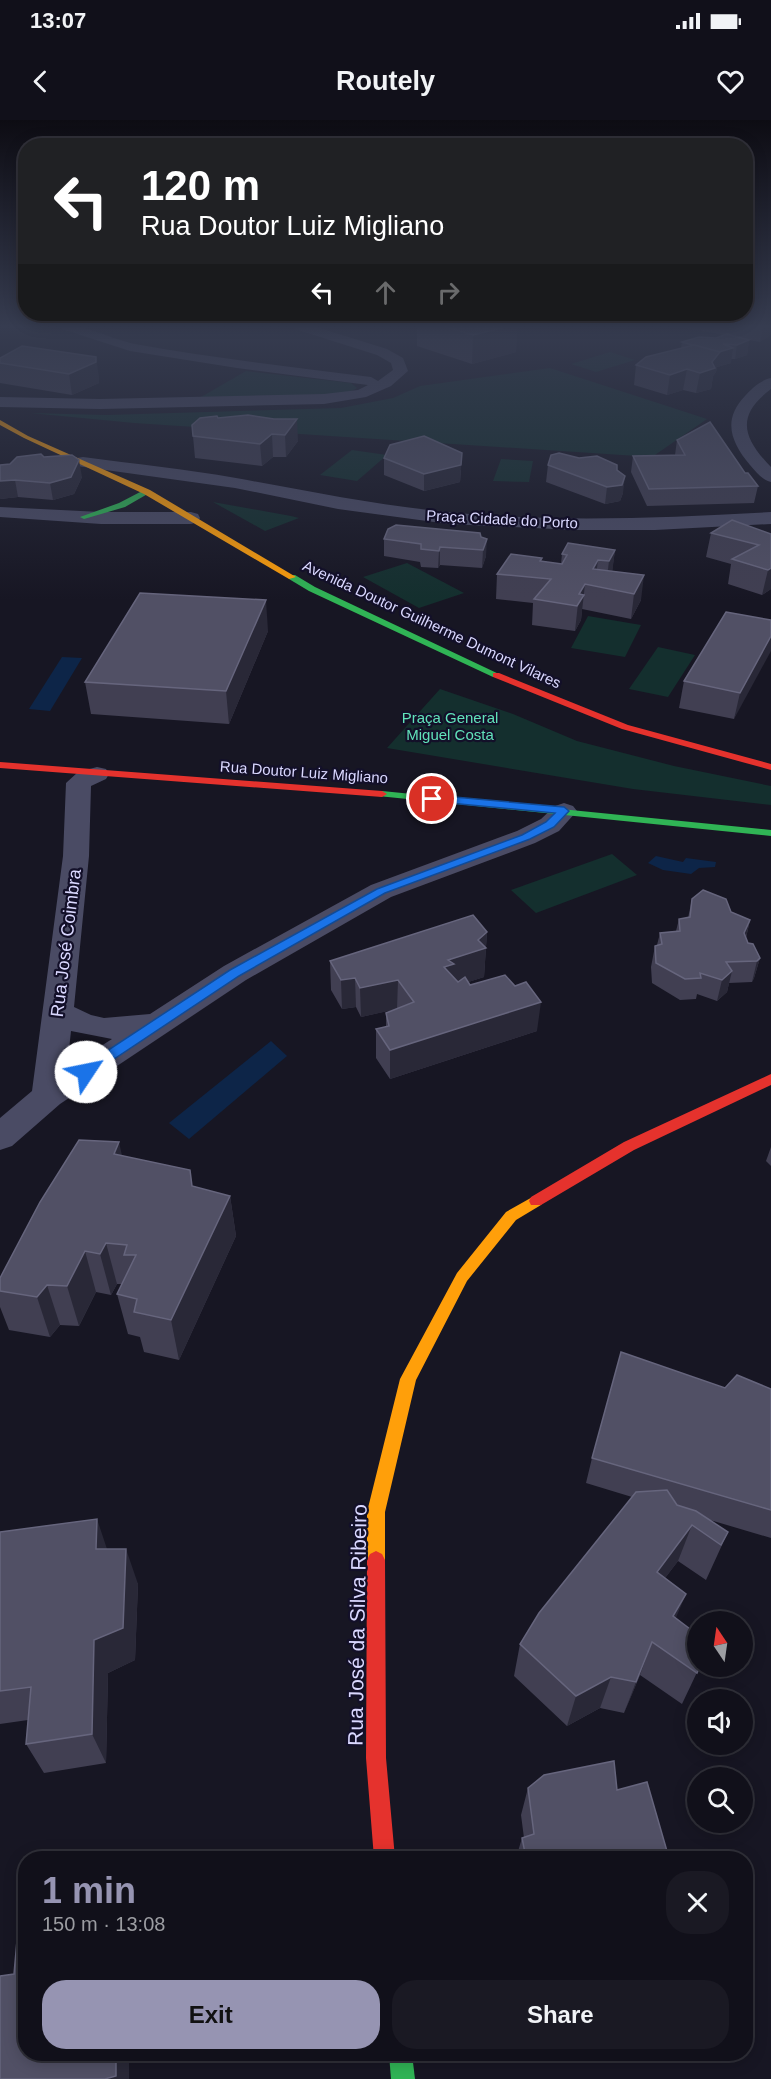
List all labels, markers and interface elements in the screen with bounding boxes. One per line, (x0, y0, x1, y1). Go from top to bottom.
text: 13:07 (30, 8, 86, 33)
icon: back (24, 65, 57, 98)
icon: heart (714, 65, 747, 98)
text: Routely (336, 66, 435, 96)
icon: left (42, 162, 120, 240)
text: 120 m (141, 162, 260, 209)
text: Rua Doutor Luiz Migliano (141, 211, 444, 241)
icon: left (306, 276, 339, 309)
icon: ahead (369, 276, 402, 309)
icon: right (432, 276, 465, 309)
street label: Praça Cidade do Porto (426, 507, 578, 531)
street label: Avenida Doutor Guilherme Dumont Vilares (300, 557, 564, 691)
park label: Praça General Miguel Costa (402, 709, 498, 743)
street label: Rua Doutor Luiz Migliano (219, 758, 389, 786)
pin (406, 773, 457, 824)
icon: arrive (415, 782, 448, 815)
street label: Rua José Coimbra (47, 867, 85, 1018)
position arrow (54, 1040, 118, 1104)
street label: Rua José da Silva Ribeiro (343, 1504, 371, 1746)
north arrow (687, 1611, 753, 1677)
map controls (687, 1611, 753, 1833)
button: sound (687, 1689, 753, 1755)
button: search (687, 1767, 753, 1833)
text: 1 min (42, 1870, 136, 1911)
button: close (666, 1871, 729, 1934)
text: 150 m · 13:08 (42, 1913, 165, 1935)
button: Exit (42, 1980, 380, 2049)
button: Share (392, 1980, 729, 2049)

